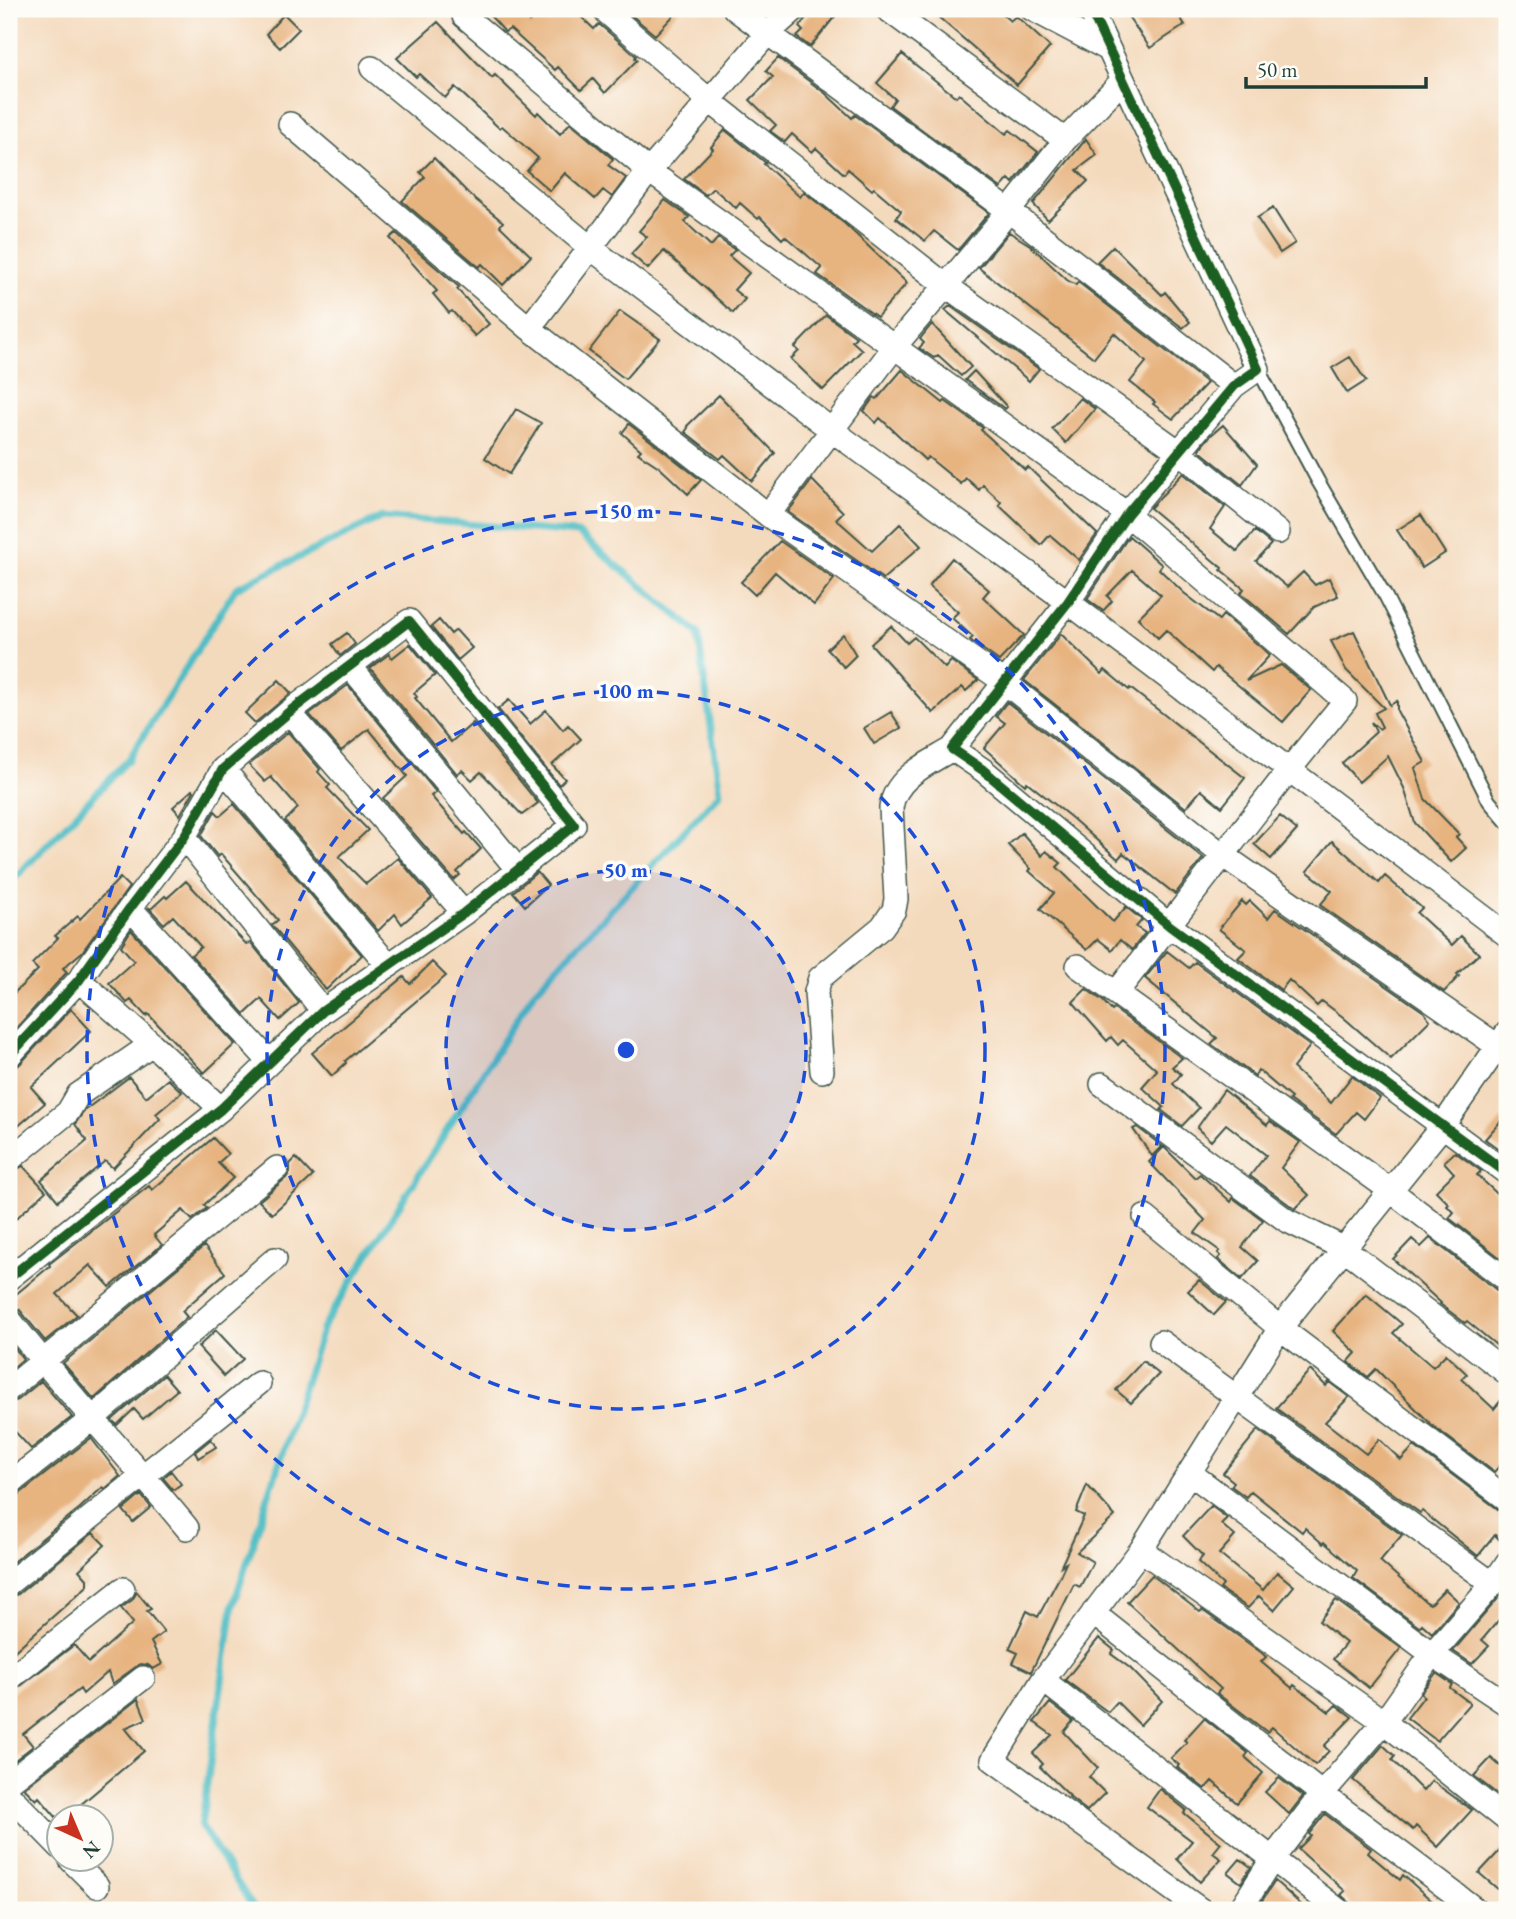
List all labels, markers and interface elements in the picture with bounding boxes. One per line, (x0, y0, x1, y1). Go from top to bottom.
scale bar (1246, 46, 1427, 90)
text: 50 m (1257, 56, 1298, 83)
text: 150 m (598, 497, 654, 524)
text: 100 m (598, 677, 654, 704)
text: 50 m (604, 856, 648, 883)
centre of rings (614, 1038, 638, 1062)
north arrow (46, 1804, 116, 1874)
text: N (77, 1836, 106, 1865)

